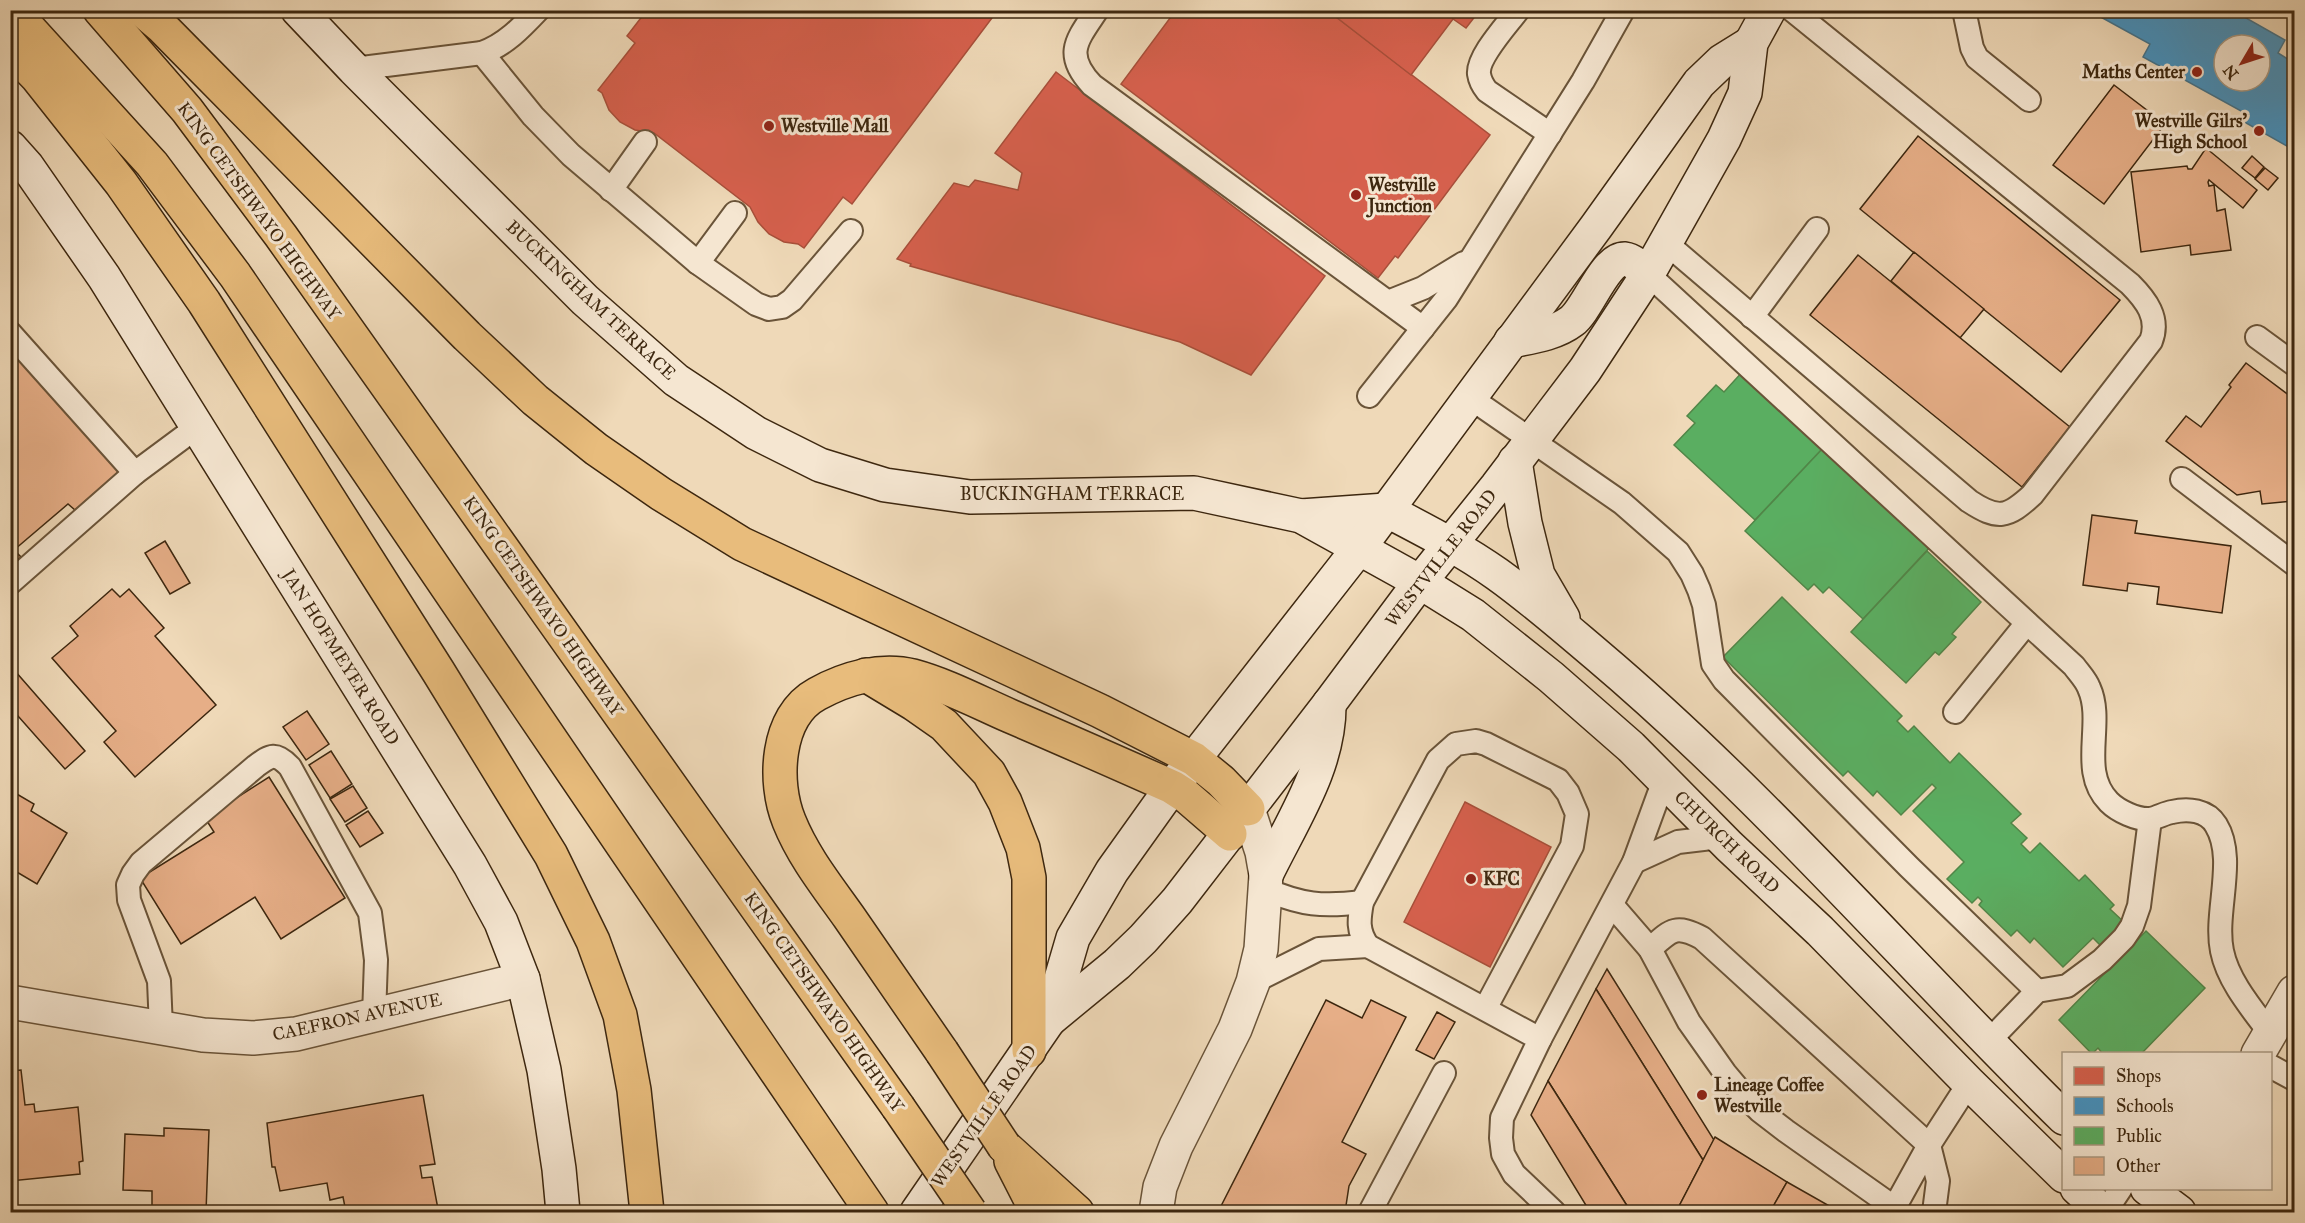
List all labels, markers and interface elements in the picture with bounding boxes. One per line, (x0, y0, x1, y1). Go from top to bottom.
north arrow (2212, 33, 2272, 93)
place label: Maths Center (2082, 61, 2186, 83)
text: N (2219, 61, 2242, 83)
marker: Maths Center (2190, 65, 2204, 79)
street label: KING CETSHWAYO HIGHWAY (173, 98, 346, 325)
place label: Westville Gilrs' High School (2135, 110, 2248, 154)
place label: Westville Mall (781, 115, 890, 137)
marker: Westville Mall (762, 119, 776, 133)
marker: Westville Gilrs' High School (2252, 124, 2266, 138)
place label: Westville Junction (1366, 174, 1436, 218)
marker: Westville Junction (1349, 188, 1363, 202)
street label: BUCKINGHAM TERRACE (501, 215, 681, 385)
street label: BUCKINGHAM TERRACE (960, 483, 1184, 505)
street label: WESTVILLE ROAD (1380, 485, 1502, 631)
street label: KING CETSHWAYO HIGHWAY (458, 492, 628, 721)
street label: JAN HOFMEYER ROAD (276, 563, 404, 750)
street label: CHURCH ROAD (1670, 786, 1784, 898)
place label: KFC (1483, 868, 1520, 890)
marker: KFC (1464, 872, 1478, 886)
street label: KING CETSHWAYO HIGHWAY (739, 888, 909, 1117)
street label: CAEFRON AVENUE (270, 988, 444, 1046)
street label: WESTVILLE ROAD (927, 1041, 1041, 1191)
legend (2062, 1052, 2272, 1190)
text: Shops (2116, 1065, 2161, 1087)
place label: Lineage Coffee Westville (1714, 1074, 1825, 1117)
marker: Lineage Coffee Westville (1695, 1088, 1709, 1102)
text: Schools (2116, 1095, 2174, 1117)
text: Public (2116, 1125, 2162, 1147)
text: Other (2116, 1155, 2161, 1177)

